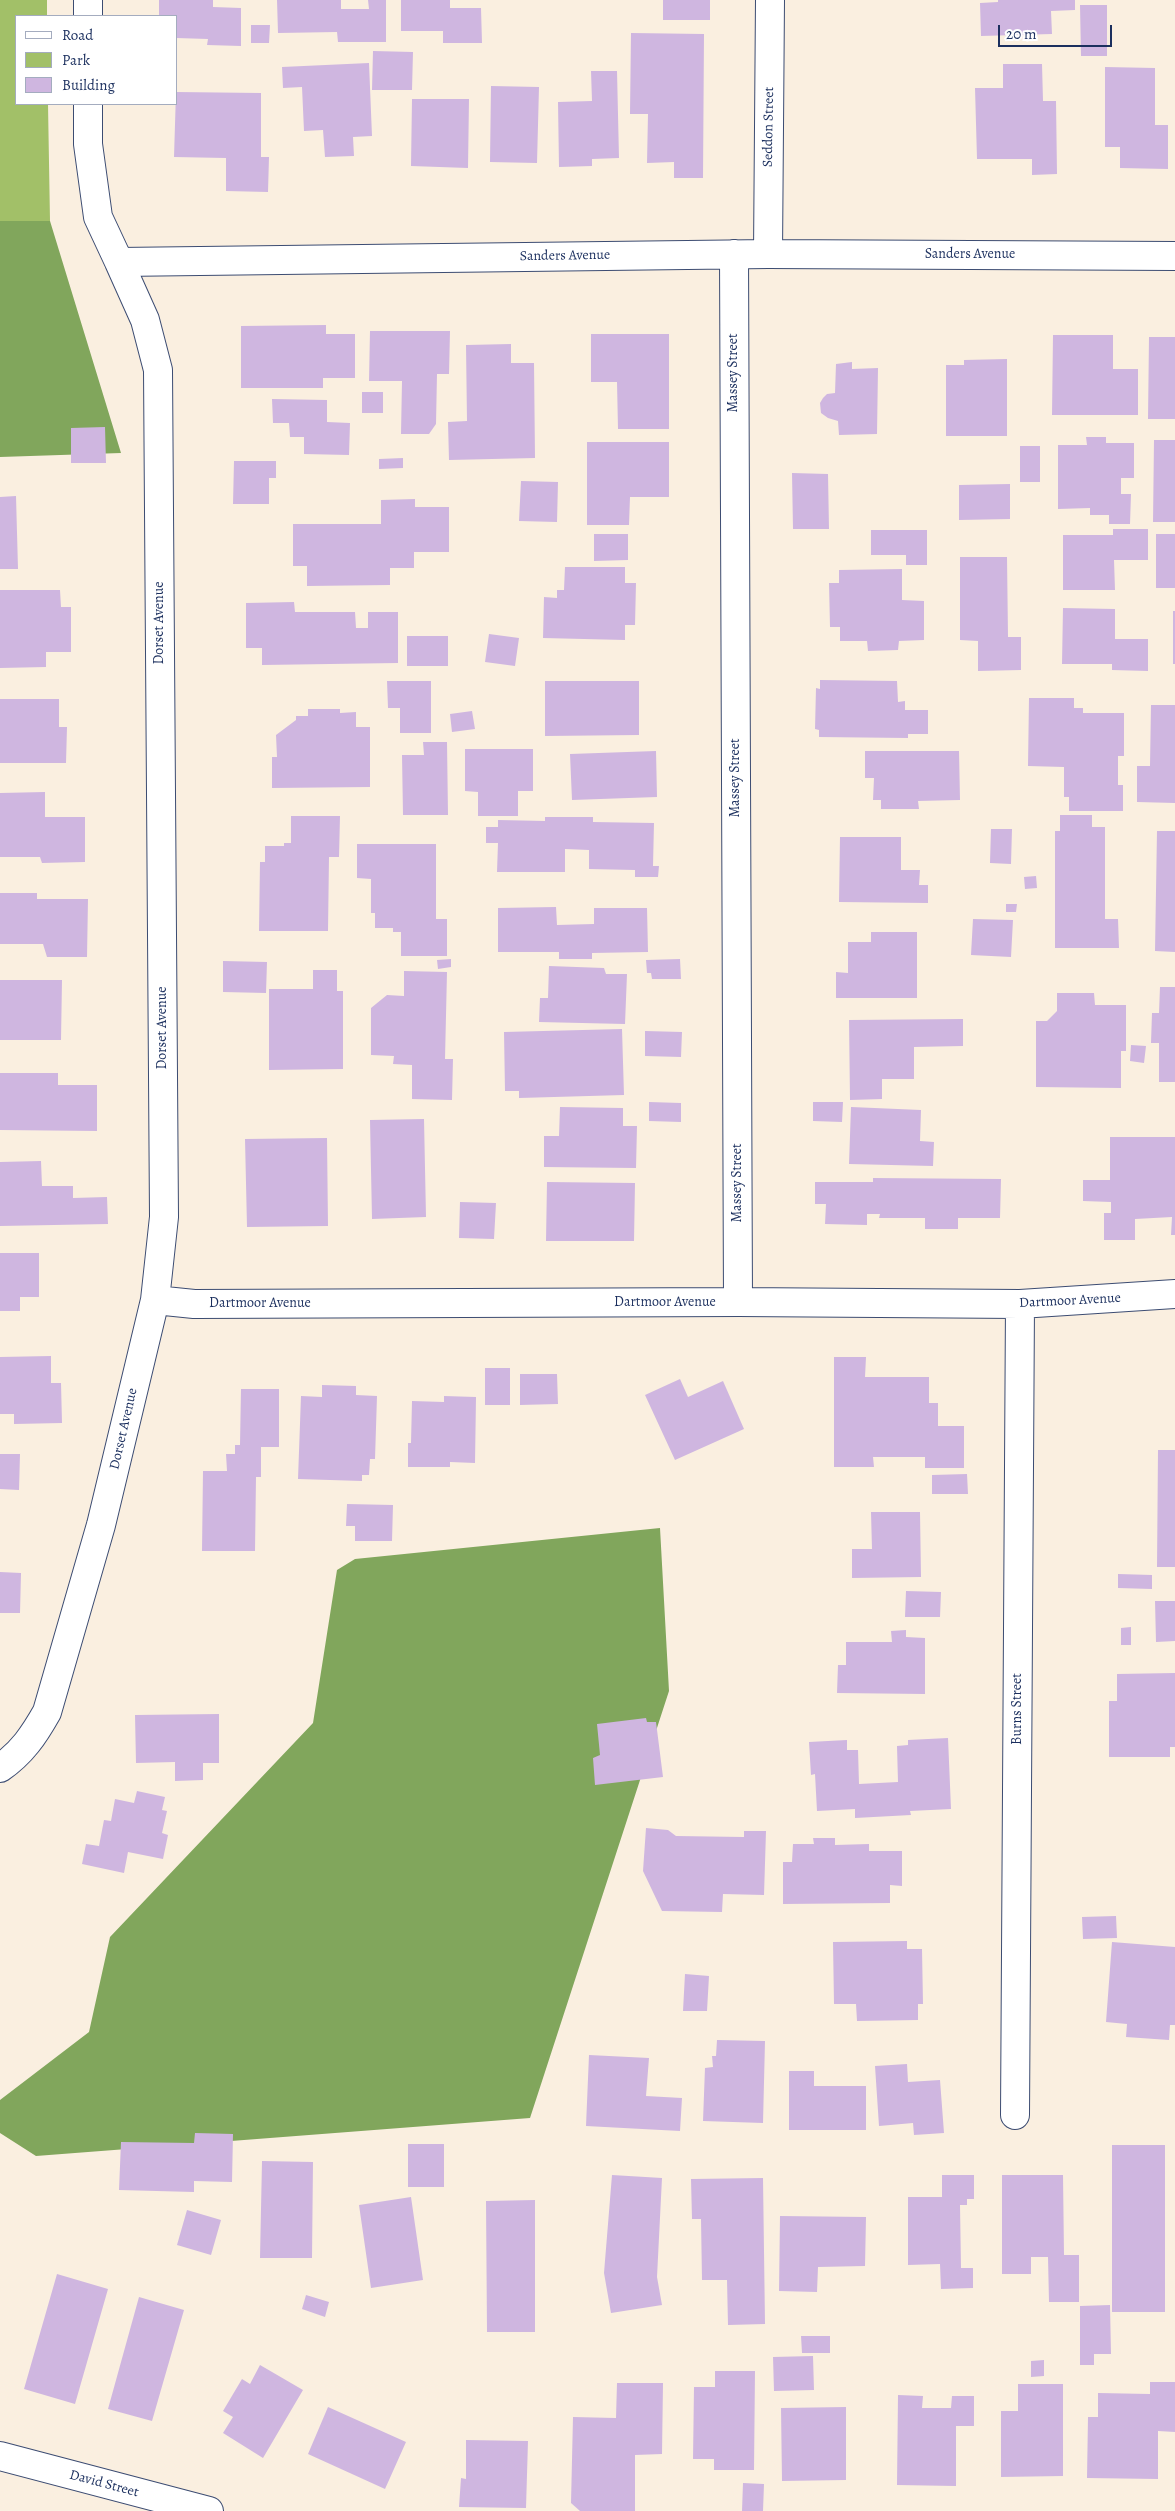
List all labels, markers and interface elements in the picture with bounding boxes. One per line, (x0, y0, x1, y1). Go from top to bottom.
legend (15, 15, 178, 105)
scale bar (1000, 15, 1114, 47)
text: 20 m (1006, 24, 1037, 44)
text: Road (62, 25, 93, 45)
text: Park (62, 50, 90, 70)
text: Building (62, 75, 115, 95)
street label: Seddon Street (760, 87, 778, 167)
street label: Sanders Avenue (520, 247, 610, 265)
street label: Sanders Avenue (925, 247, 1015, 263)
street label: Massey Street (726, 333, 742, 413)
street label: Dorset Avenue (152, 581, 168, 665)
street label: Massey Street (728, 738, 744, 818)
street label: Dorset Avenue (155, 986, 171, 1070)
street label: Massey Street (730, 1143, 746, 1223)
street label: Dartmoor Avenue (1019, 1290, 1121, 1312)
street label: Dartmoor Avenue (614, 1295, 716, 1311)
street label: Dartmoor Avenue (209, 1296, 311, 1312)
street label: Dorset Avenue (106, 1387, 142, 1471)
street label: Burns Street (1010, 1673, 1026, 1745)
street label: David Street (68, 2467, 140, 2501)

